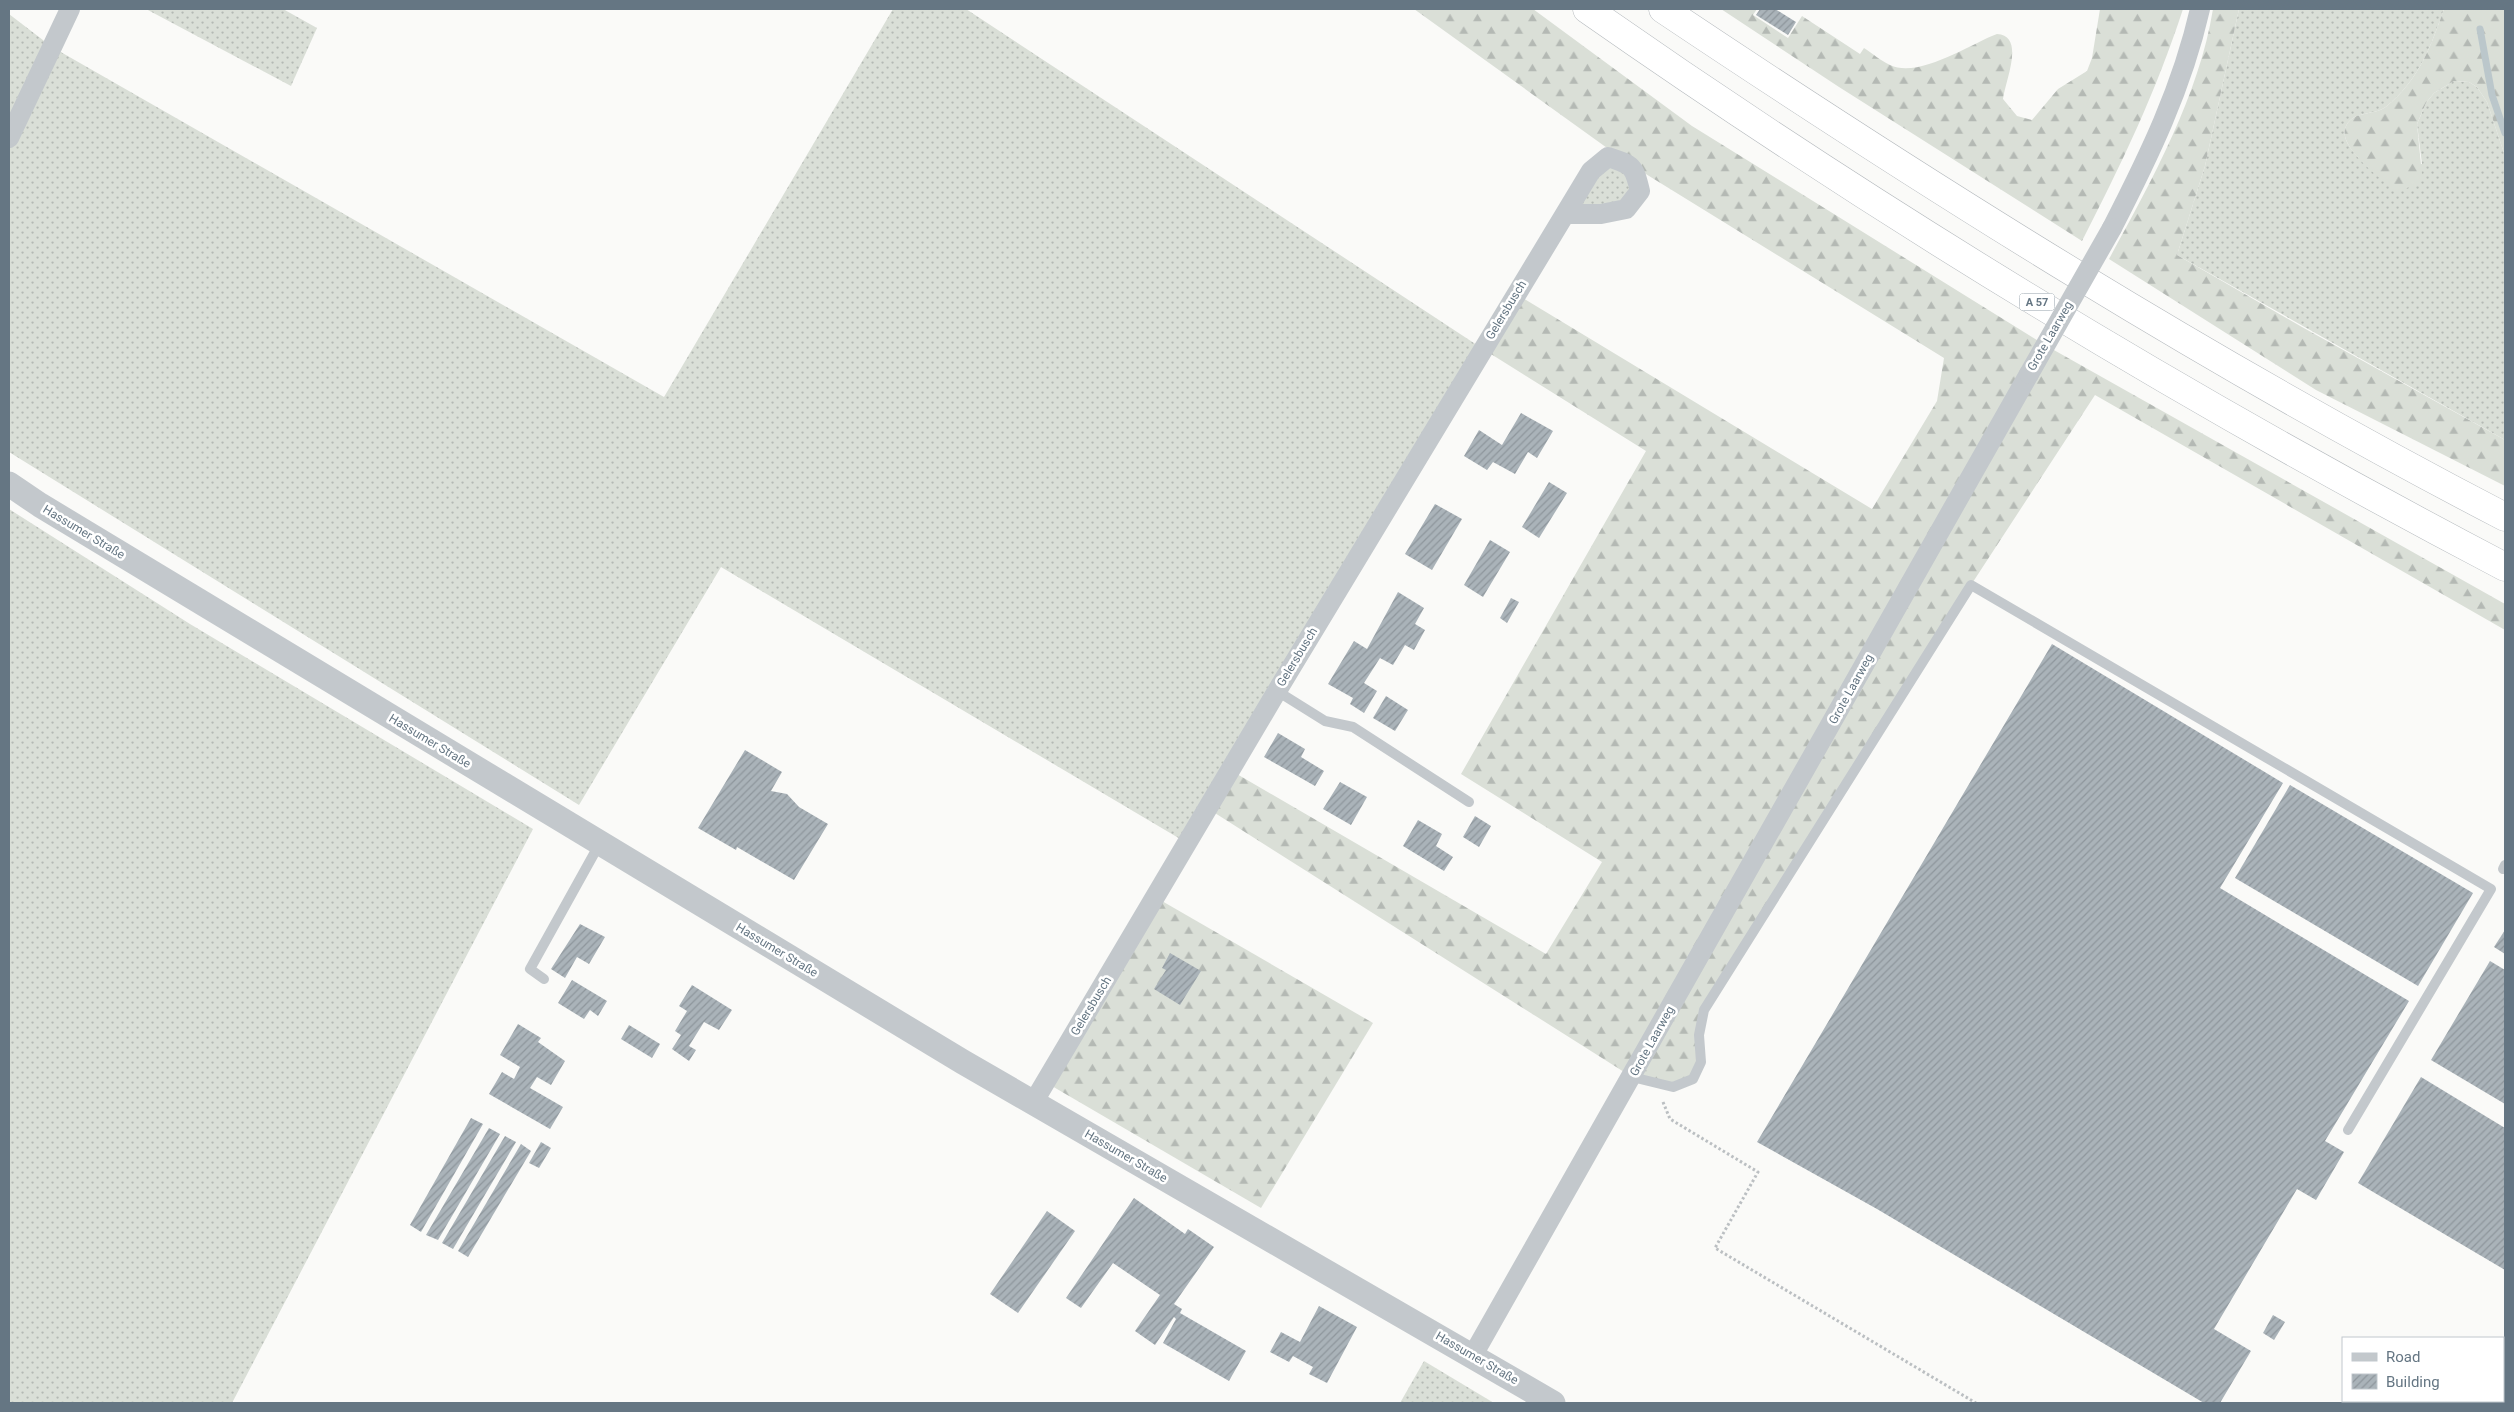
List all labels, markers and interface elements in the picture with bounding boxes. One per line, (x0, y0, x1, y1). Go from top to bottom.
street label: Gelersbusch (1483, 278, 1529, 342)
road number: A 57 (2020, 294, 2054, 310)
street label: Grote Laarweg (2024, 299, 2076, 373)
street label: Hassumer Straße (41, 502, 127, 562)
street label: Gelersbusch (1274, 625, 1320, 689)
street label: Grote Laarweg (1826, 651, 1876, 727)
street label: Hassumer Straße (387, 711, 473, 771)
street label: Hassumer Straße (734, 920, 820, 980)
street label: Gelersbusch (1068, 974, 1114, 1038)
street label: Grote Laarweg (1627, 1003, 1677, 1079)
street label: Hassumer Straße (1082, 1127, 1170, 1185)
street label: Hassumer Straße (1433, 1329, 1521, 1387)
legend (2342, 1337, 2504, 1402)
text: Road (2386, 1348, 2420, 1366)
text: Building (2386, 1373, 2440, 1391)

